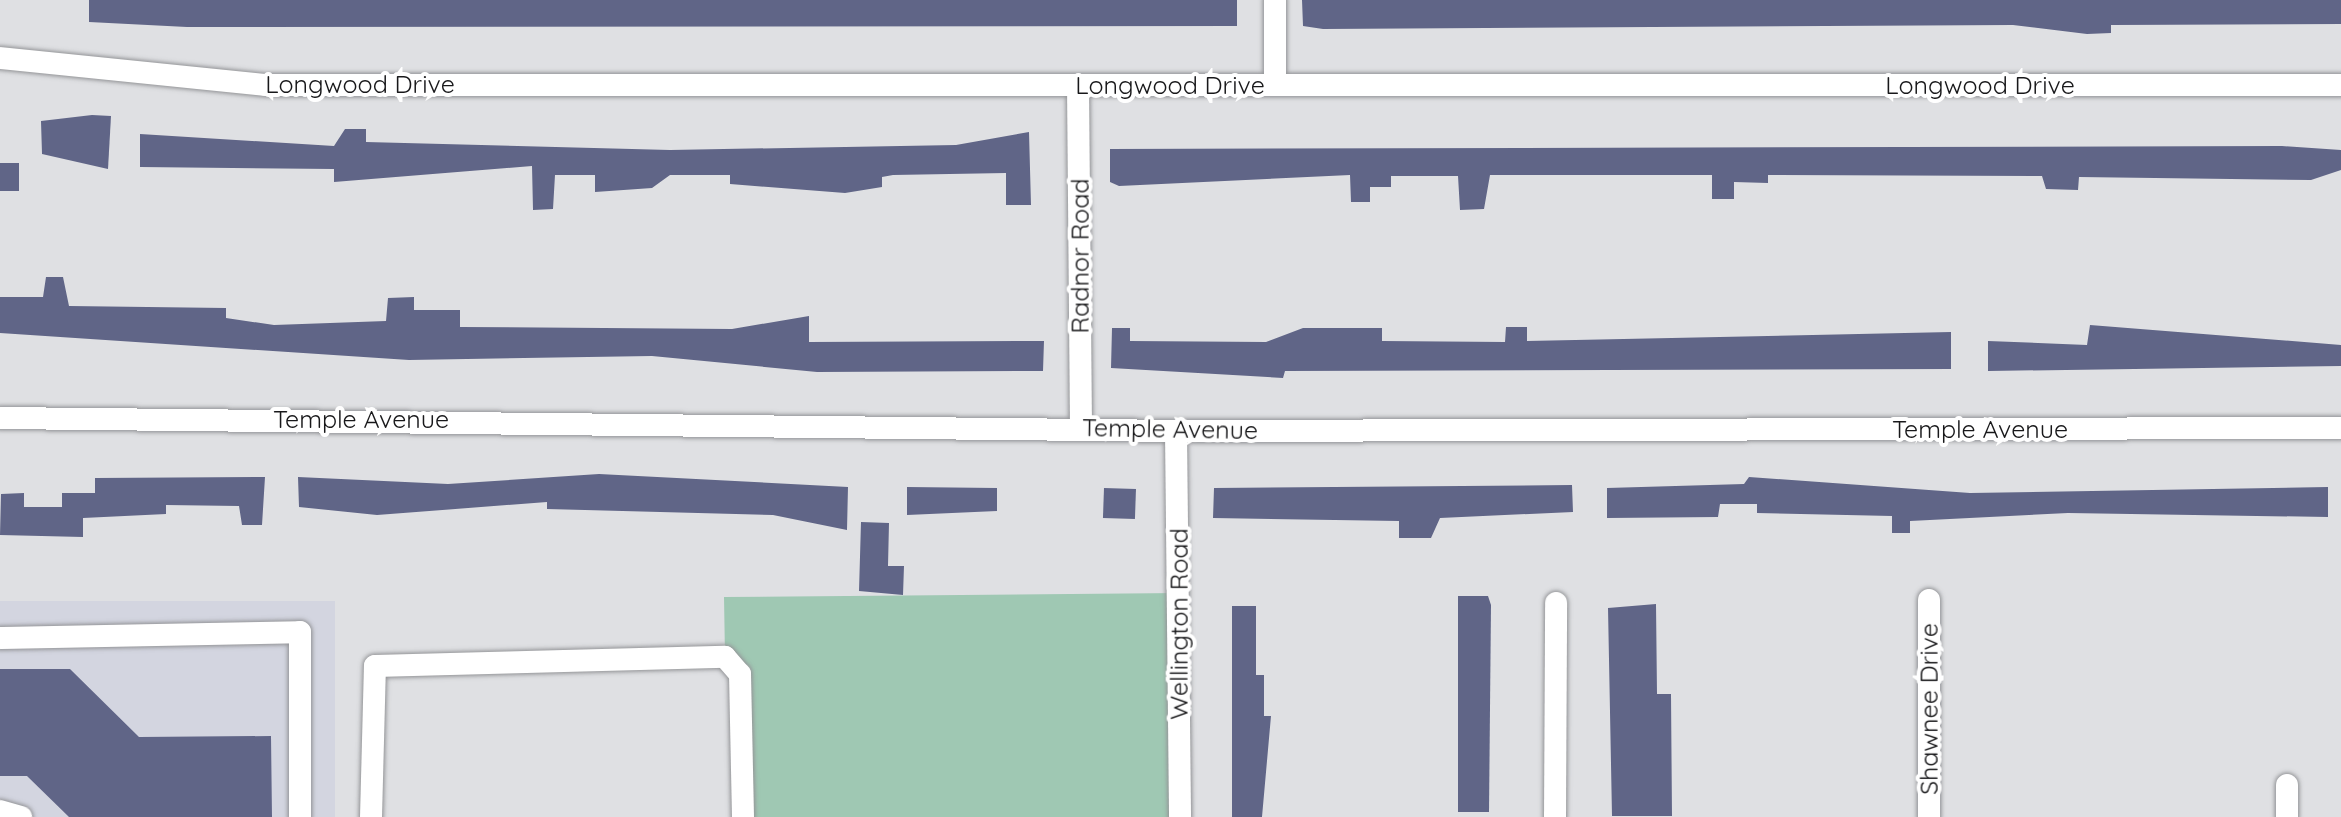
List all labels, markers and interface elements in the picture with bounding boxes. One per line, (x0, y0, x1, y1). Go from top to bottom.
street label: Longwood Drive (265, 69, 455, 99)
street label: Longwood Drive (1075, 70, 1265, 100)
street label: Longwood Drive (1885, 70, 2075, 100)
street label: Radnor Road (1065, 178, 1095, 334)
street label: Temple Avenue (273, 404, 449, 434)
street label: Temple Avenue (1082, 412, 1258, 446)
street label: Temple Avenue (1892, 414, 2068, 444)
street label: Wellington Road (1164, 528, 1194, 720)
street label: Shawnee Drive (1914, 623, 1944, 795)

